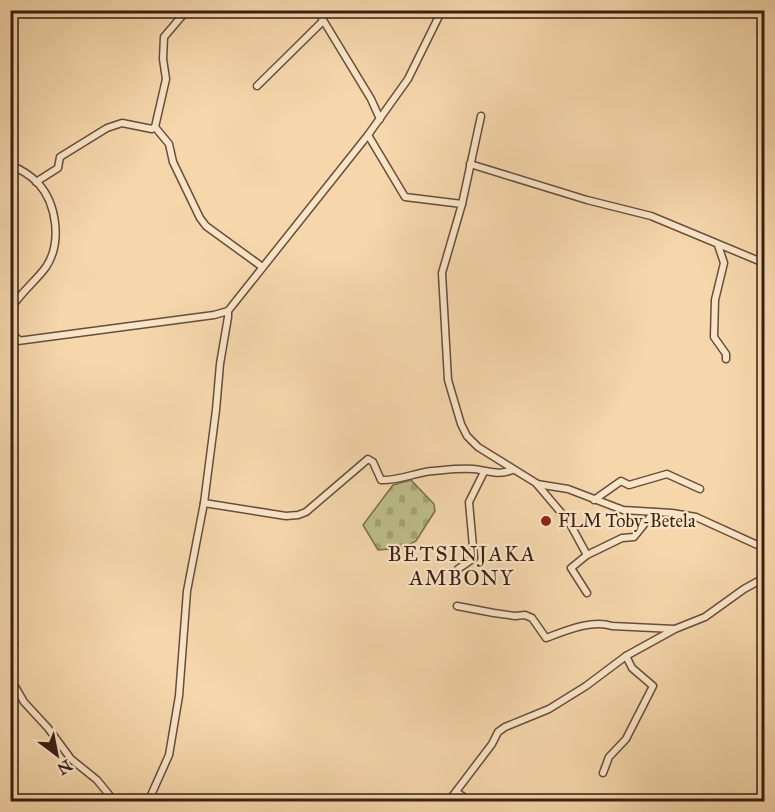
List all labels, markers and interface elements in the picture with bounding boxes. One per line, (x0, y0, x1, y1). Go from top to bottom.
place label: FLM Toby-Betela (558, 510, 696, 532)
marker: FLM Toby-Betela (539, 514, 553, 528)
district label: BETSINJAKA AMBONY (388, 541, 536, 591)
north arrow (27, 725, 87, 785)
text: N (54, 756, 75, 779)

